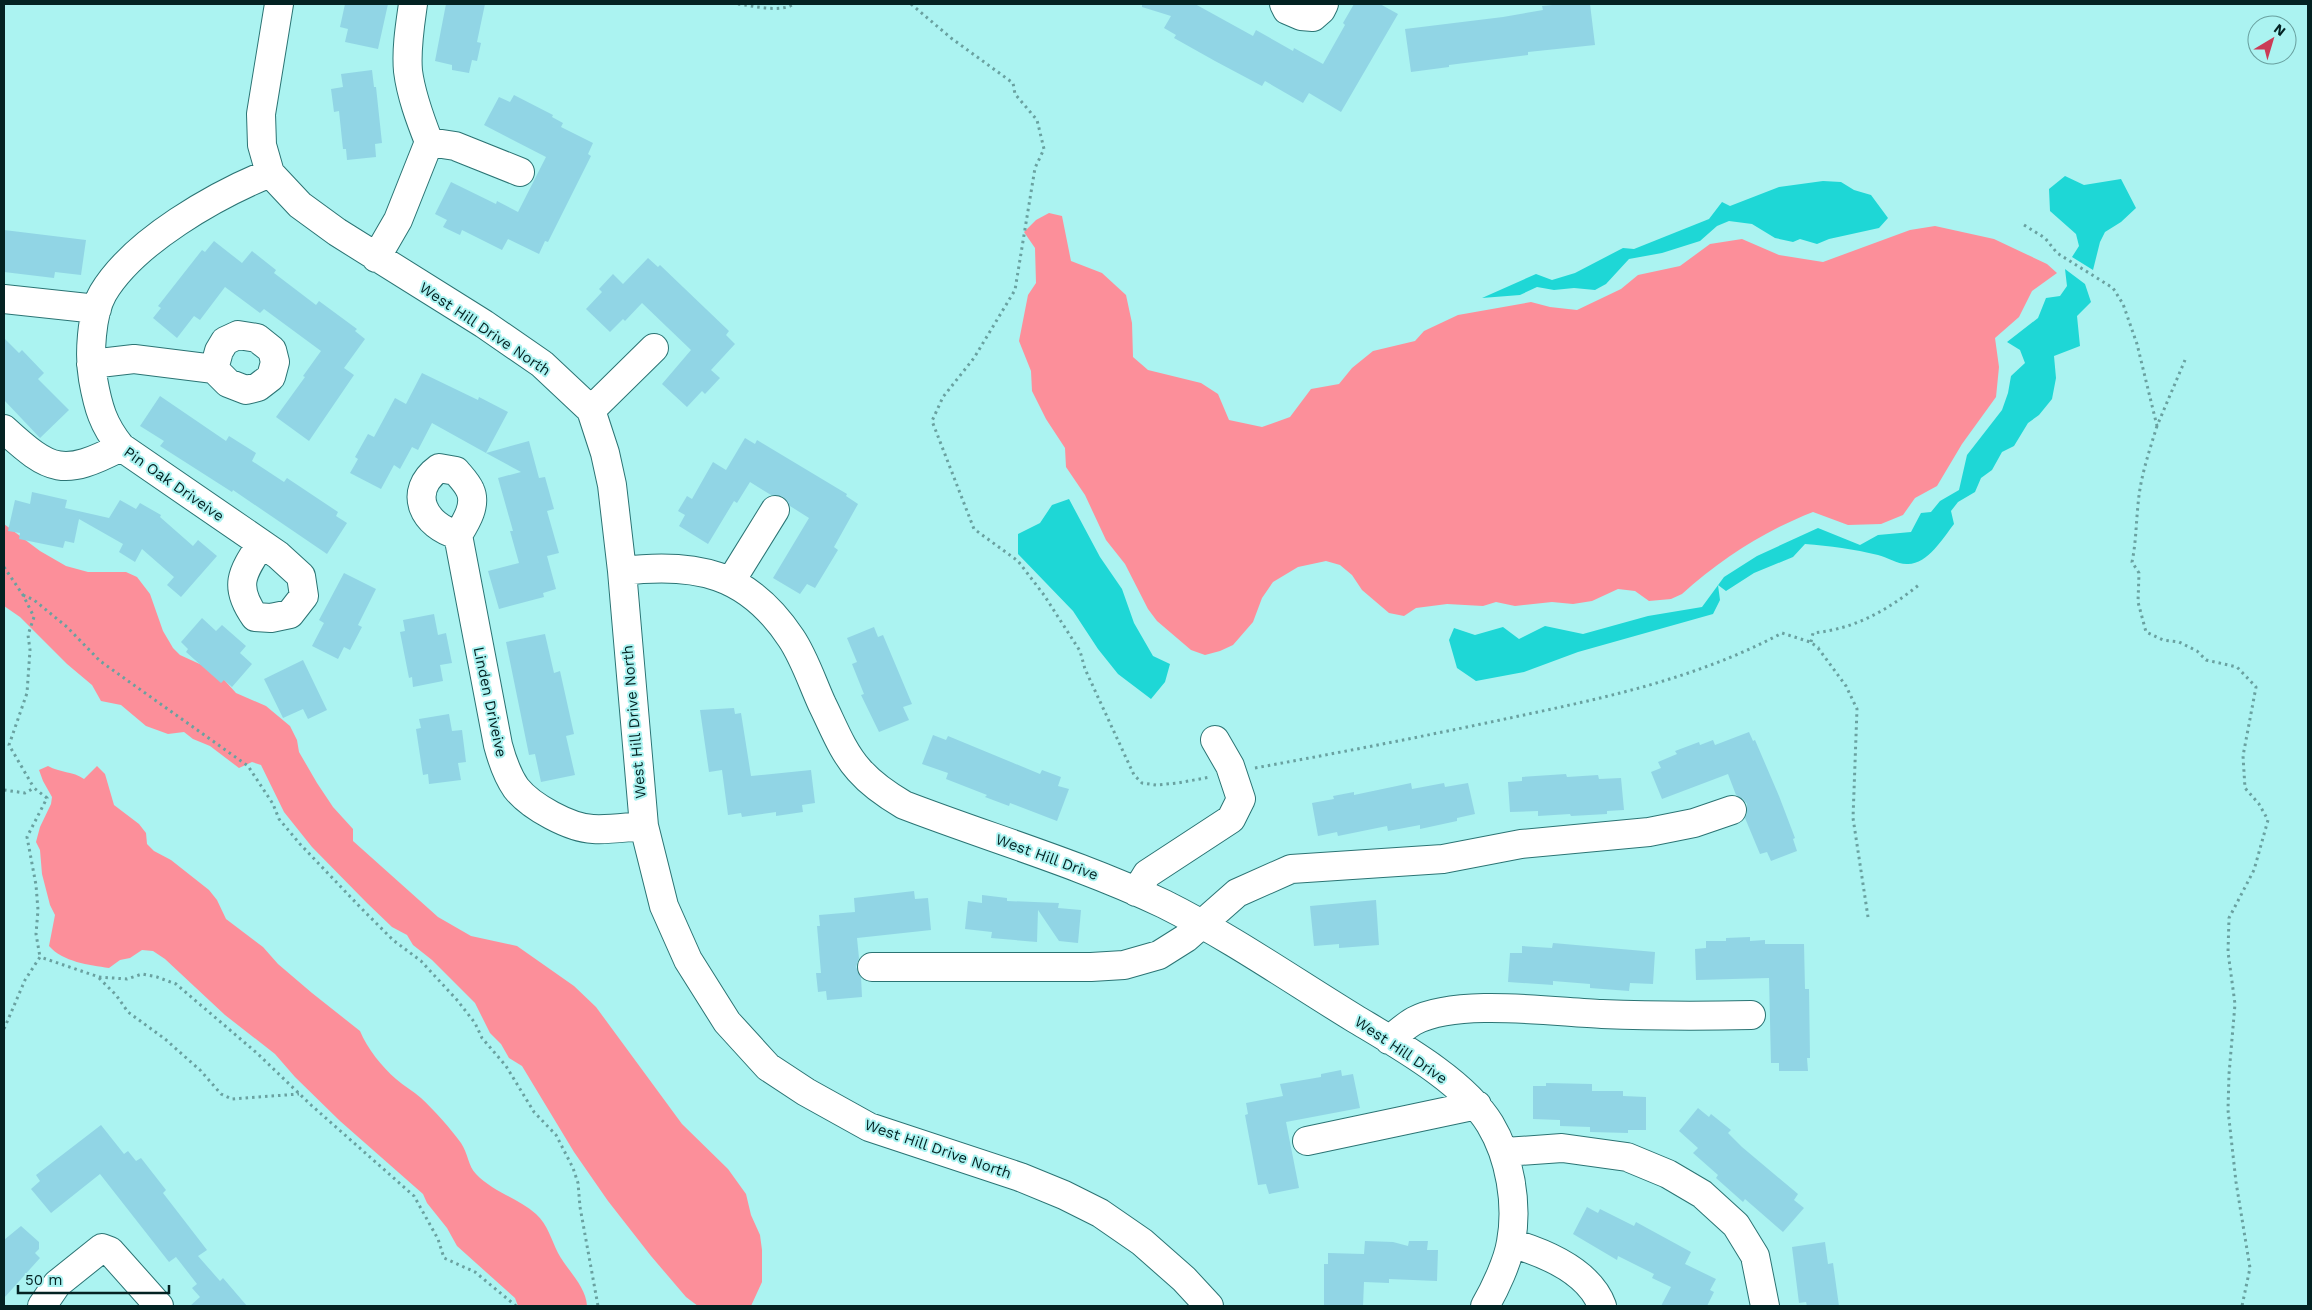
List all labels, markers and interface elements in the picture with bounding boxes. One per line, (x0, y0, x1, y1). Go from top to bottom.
north arrow (2247, 15, 2297, 65)
text: N (2271, 20, 2289, 39)
street label: West Hill Drive North (416, 278, 554, 380)
street label: Pin Oak Driveive (120, 443, 228, 525)
street label: West Hill Drive North (618, 644, 650, 800)
street label: Linden Driveive (470, 645, 510, 759)
street label: West Hill Drive (993, 830, 1101, 884)
street label: West Hill Drive (1351, 1012, 1451, 1088)
street label: West Hill Drive North (862, 1115, 1014, 1183)
scale bar (18, 1262, 169, 1294)
text: 50 m (25, 1271, 62, 1289)

